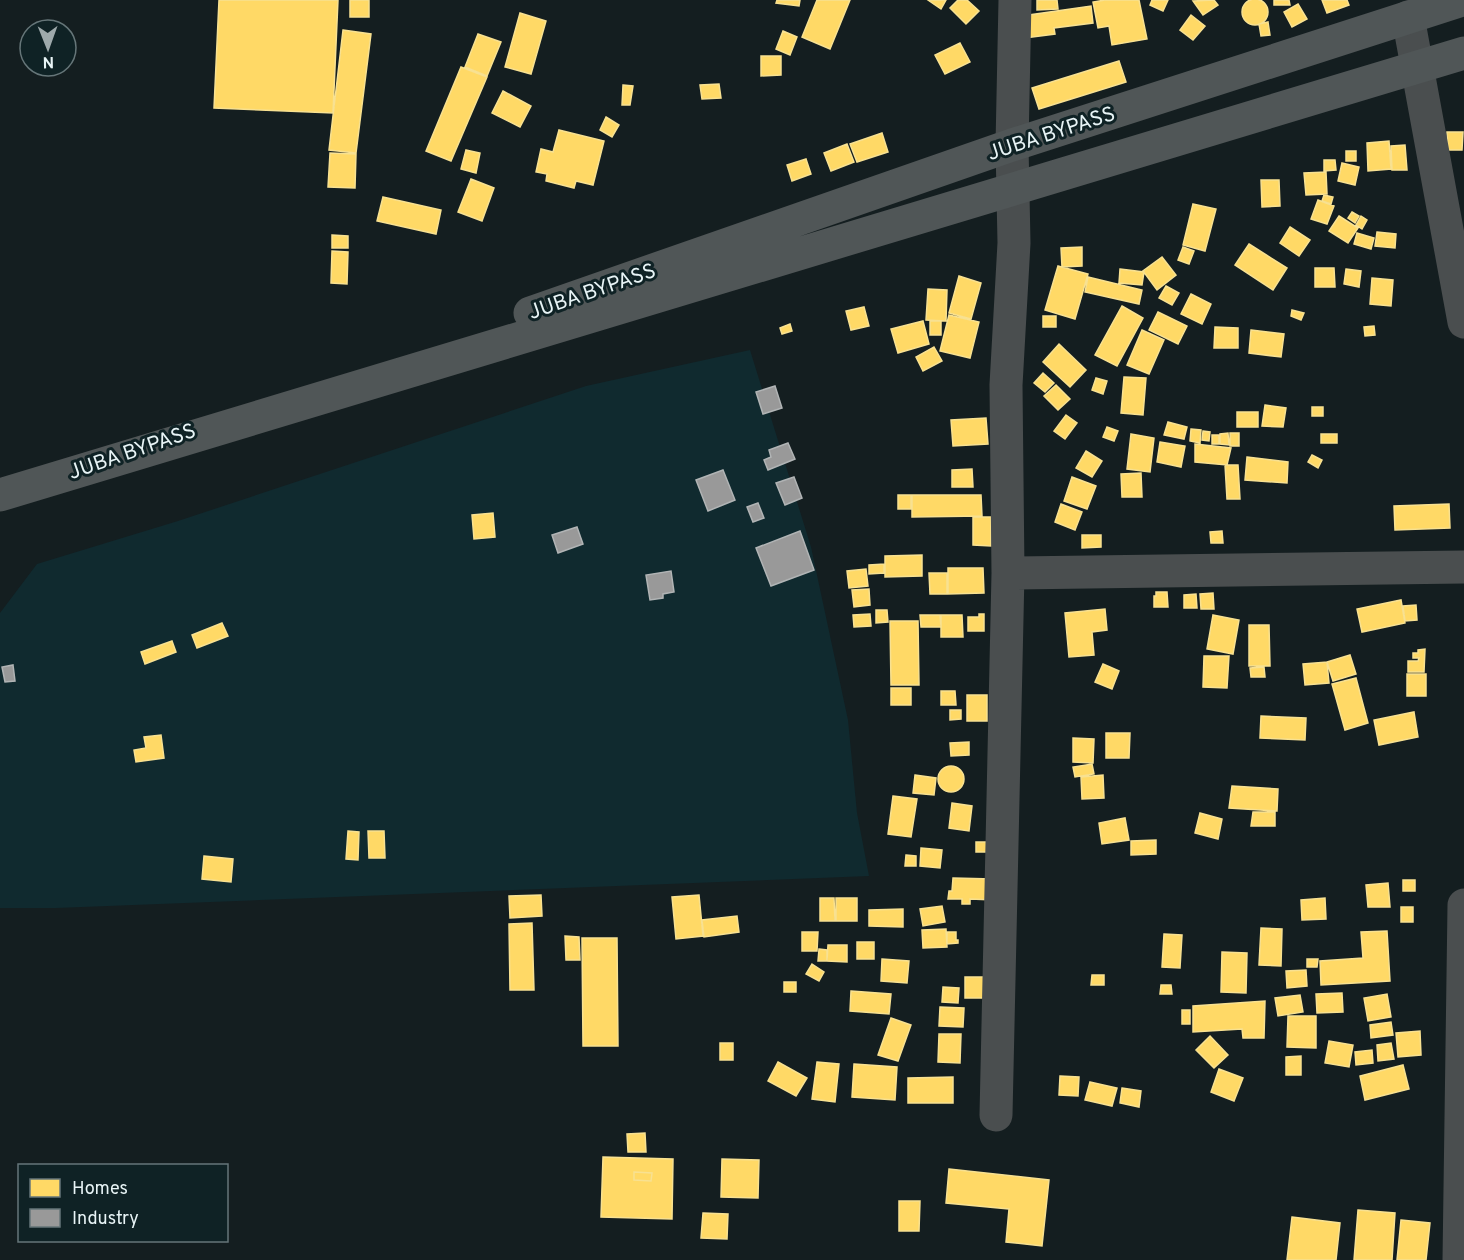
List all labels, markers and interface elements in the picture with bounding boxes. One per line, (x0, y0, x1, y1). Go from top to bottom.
north arrow (18, 18, 78, 78)
text: N (42, 51, 54, 71)
street label: JUBA BYPASS (984, 101, 1119, 168)
street label: JUBA BYPASS (525, 258, 660, 327)
street label: JUBA BYPASS (65, 418, 200, 487)
legend (18, 1164, 228, 1242)
text: Homes (72, 1178, 128, 1201)
text: Industry (72, 1208, 139, 1231)

